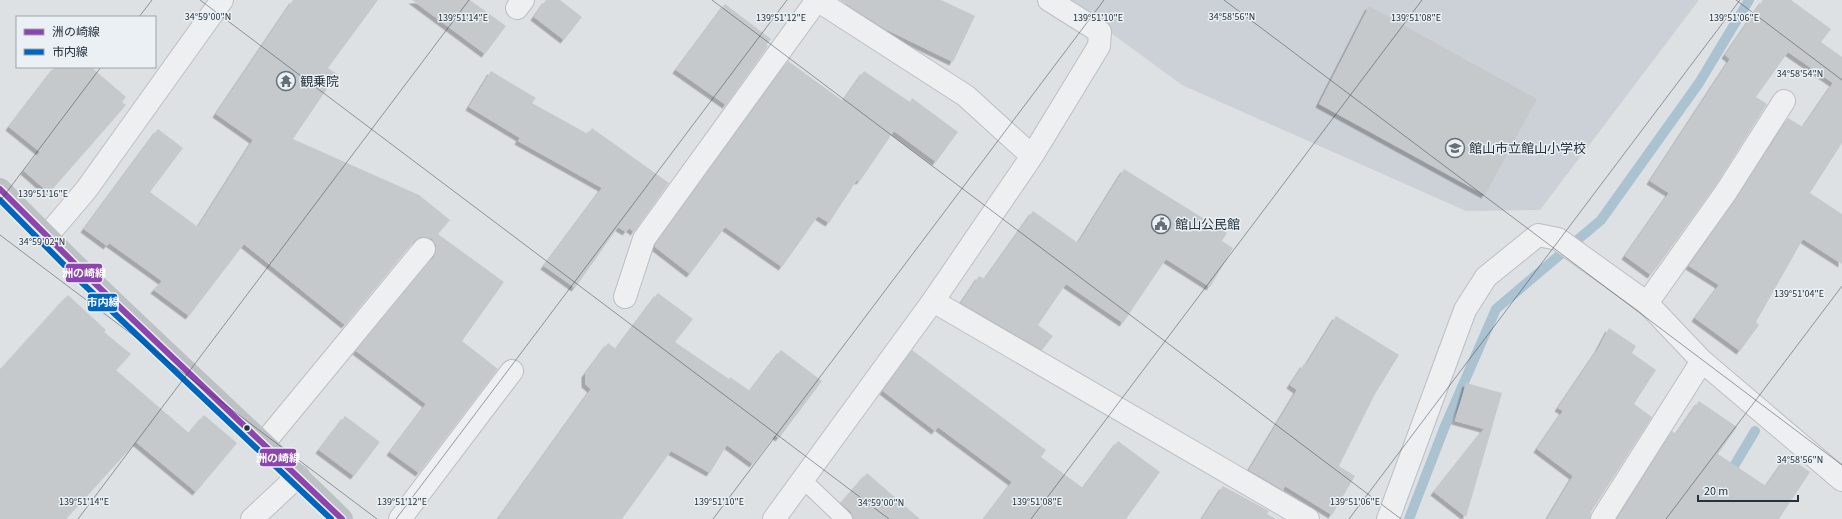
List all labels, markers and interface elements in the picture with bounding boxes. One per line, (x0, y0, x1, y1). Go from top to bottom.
text: 34°59'00"N (185, 10, 231, 24)
text: 34°58'56"N (1209, 10, 1255, 24)
text: 139°51'14"E (438, 11, 488, 25)
text: 139°51'12"E (756, 11, 806, 25)
text: 139°51'10"E (1073, 11, 1123, 25)
text: 139°51'08"E (1391, 11, 1441, 25)
text: 139°51'06"E (1709, 11, 1759, 25)
legend (16, 16, 156, 68)
text: 洲の崎線 (52, 24, 100, 41)
text: 市内線 (52, 44, 88, 61)
text: 34°58'54"N (1777, 67, 1823, 81)
temple icon: 観乗院 (275, 70, 297, 92)
place label: 観乗院 (300, 73, 339, 91)
school or university icon: 館山市立館山小学校 (1444, 137, 1466, 159)
place label: 館山市立館山小学校 (1469, 140, 1586, 158)
text: 139°51'16"E (18, 187, 68, 201)
public building icon: 館山公民館 (1150, 213, 1172, 235)
place label: 館山公民館 (1175, 216, 1240, 234)
text: 34°59'02"N (19, 235, 65, 249)
line badge: 洲の崎線 (65, 263, 103, 283)
text: 洲の崎線 (62, 266, 106, 281)
text: 139°51'04"E (1774, 287, 1824, 301)
line badge: 市内線 (87, 293, 118, 312)
text: 市内線 (87, 295, 120, 310)
unlabelled marker (242, 423, 252, 433)
line badge: 洲の崎線 (259, 448, 297, 467)
text: 洲の崎線 (256, 451, 300, 466)
text: 34°58'56"N (1777, 453, 1823, 467)
scale bar (1698, 477, 1798, 503)
text: 20 m (1704, 483, 1728, 500)
text: 139°51'14"E (59, 495, 109, 509)
text: 139°51'12"E (377, 495, 427, 509)
text: 139°51'10"E (694, 495, 744, 509)
text: 139°51'08"E (1012, 495, 1062, 509)
text: 139°51'06"E (1330, 495, 1380, 509)
text: 34°59'00"N (858, 496, 904, 510)

